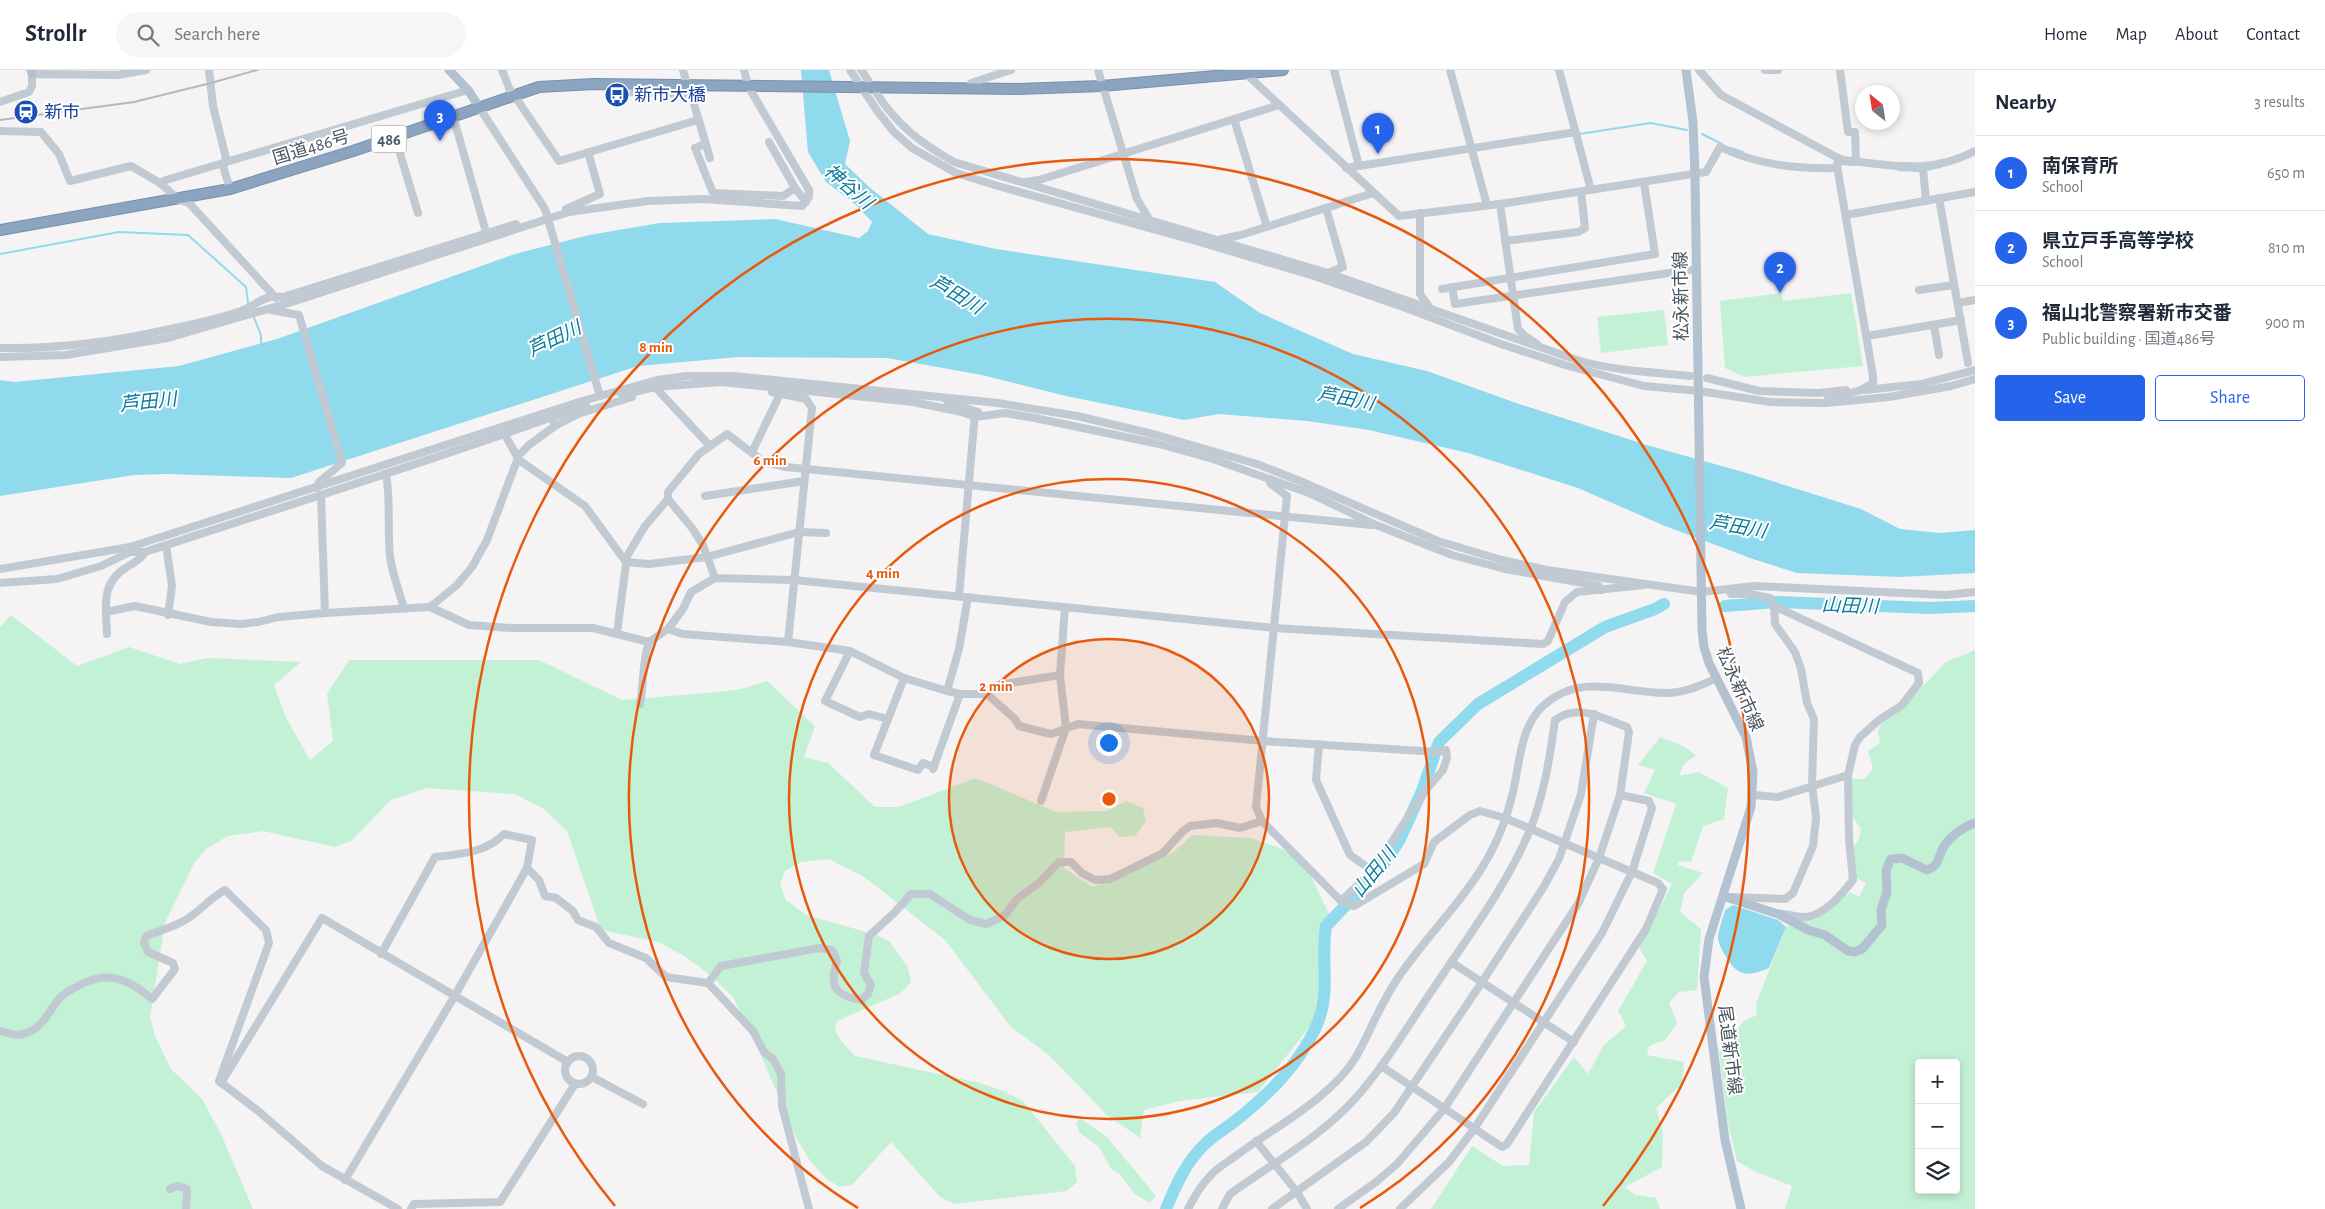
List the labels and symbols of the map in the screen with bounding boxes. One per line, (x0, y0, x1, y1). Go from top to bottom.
bus stop icon: 新市大橋 (604, 82, 630, 108)
north arrow (1855, 85, 1900, 130)
place label: 新市大橋 (634, 86, 706, 105)
station icon: 新市 (13, 99, 39, 125)
pin: 3 (424, 100, 456, 141)
place label: 新市 (44, 103, 80, 122)
pin: 1 (1362, 113, 1394, 154)
street label: 国道486号 (270, 126, 352, 168)
road number: 486 (372, 126, 406, 152)
water label: 神谷川 (820, 161, 878, 214)
street label: 松永新市線 (1670, 251, 1692, 341)
pin: 2 (1764, 252, 1796, 293)
water label: 芦田川 (927, 272, 988, 319)
water label: 芦田川 (524, 317, 586, 360)
text: 8 min (639, 340, 673, 355)
water label: 芦田川 (1316, 384, 1378, 415)
water label: 芦田川 (119, 389, 179, 415)
text: 6 min (753, 453, 787, 468)
water label: 芦田川 (1708, 512, 1770, 542)
text: 4 min (866, 566, 900, 581)
water label: 山田川 (1821, 595, 1881, 617)
street label: 松永新市線 (1713, 644, 1767, 734)
text: 2 min (979, 679, 1013, 694)
your location (1096, 730, 1122, 756)
centre of rings (1100, 790, 1118, 808)
water label: 山田川 (1348, 843, 1401, 901)
street label: 尾道新市線 (1715, 1004, 1745, 1096)

